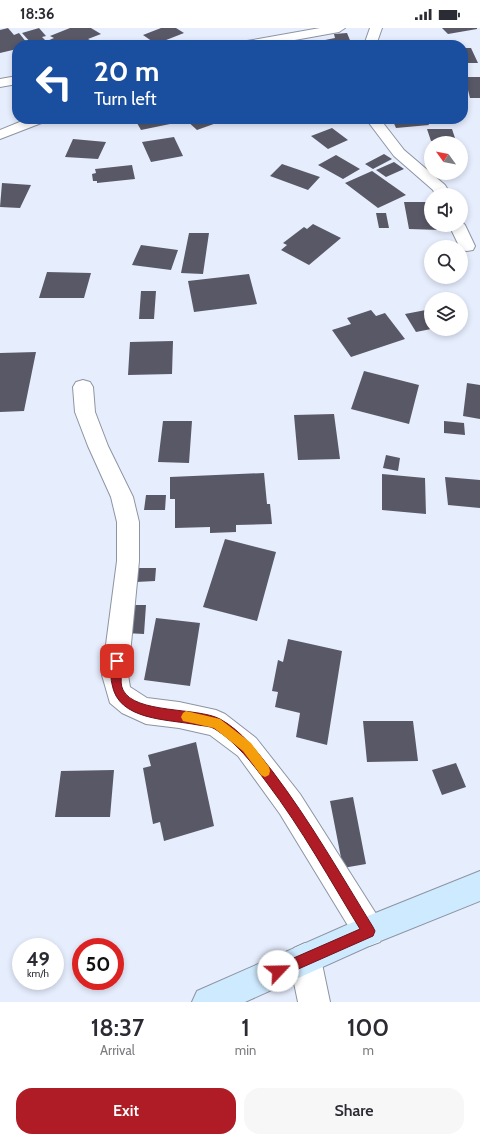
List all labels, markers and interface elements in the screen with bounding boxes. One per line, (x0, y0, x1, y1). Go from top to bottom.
text: 18:36 (20, 5, 54, 23)
text: 20 m (94, 54, 159, 88)
icon: left (28, 56, 80, 108)
text: Turn left (94, 88, 157, 110)
north arrow (424, 136, 468, 180)
map controls (424, 136, 468, 336)
button: sound (424, 188, 468, 232)
button: search (424, 240, 468, 284)
button: layers (424, 292, 468, 336)
pin (100, 644, 134, 678)
icon: arrive (106, 650, 128, 672)
speed limit sign: 50 (72, 938, 124, 990)
text: 49 (26, 947, 50, 971)
position arrow (257, 950, 299, 992)
text: km/h (27, 967, 49, 980)
text: 18:37 (91, 1013, 144, 1042)
text: 1 (241, 1013, 250, 1042)
text: 100 (347, 1013, 389, 1042)
text: Arrival (100, 1042, 135, 1058)
text: min (235, 1042, 256, 1058)
text: m (362, 1042, 374, 1058)
button: Exit (16, 1088, 236, 1134)
button: Share (244, 1088, 464, 1134)

